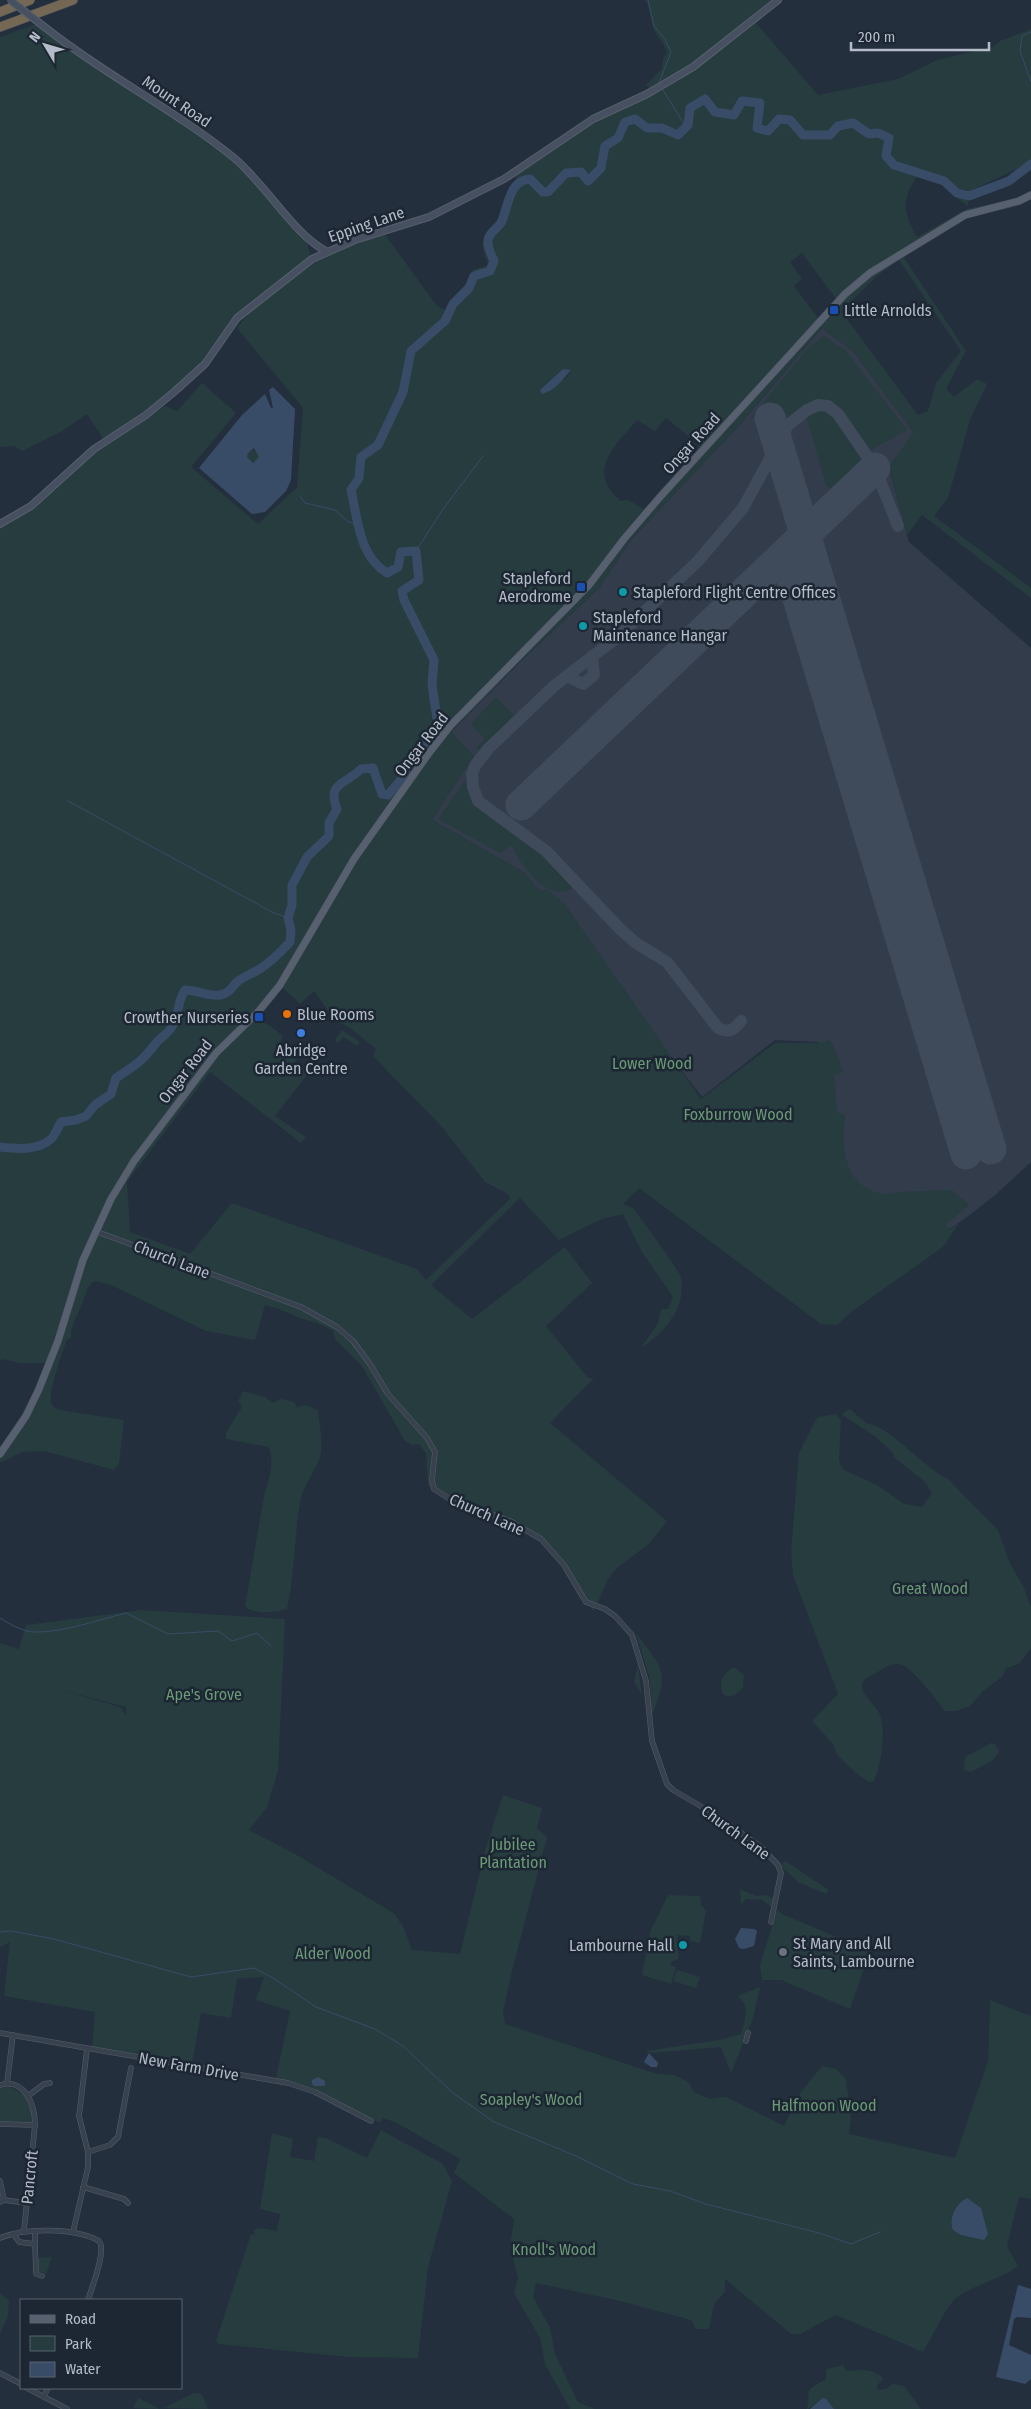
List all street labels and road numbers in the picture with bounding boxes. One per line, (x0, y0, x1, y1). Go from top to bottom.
street label: Mount Road (139, 72, 215, 131)
street label: Epping Lane (326, 203, 407, 246)
street label: Ongar Road (659, 409, 724, 478)
street label: Ongar Road (390, 708, 452, 780)
street label: Ongar Road (154, 1035, 216, 1107)
street label: Church Lane (131, 1236, 213, 1283)
street label: Church Lane (446, 1489, 527, 1539)
street label: Church Lane (698, 1801, 774, 1864)
street label: New Farm Drive (137, 2048, 241, 2085)
street label: Pancroft (17, 2148, 42, 2205)

